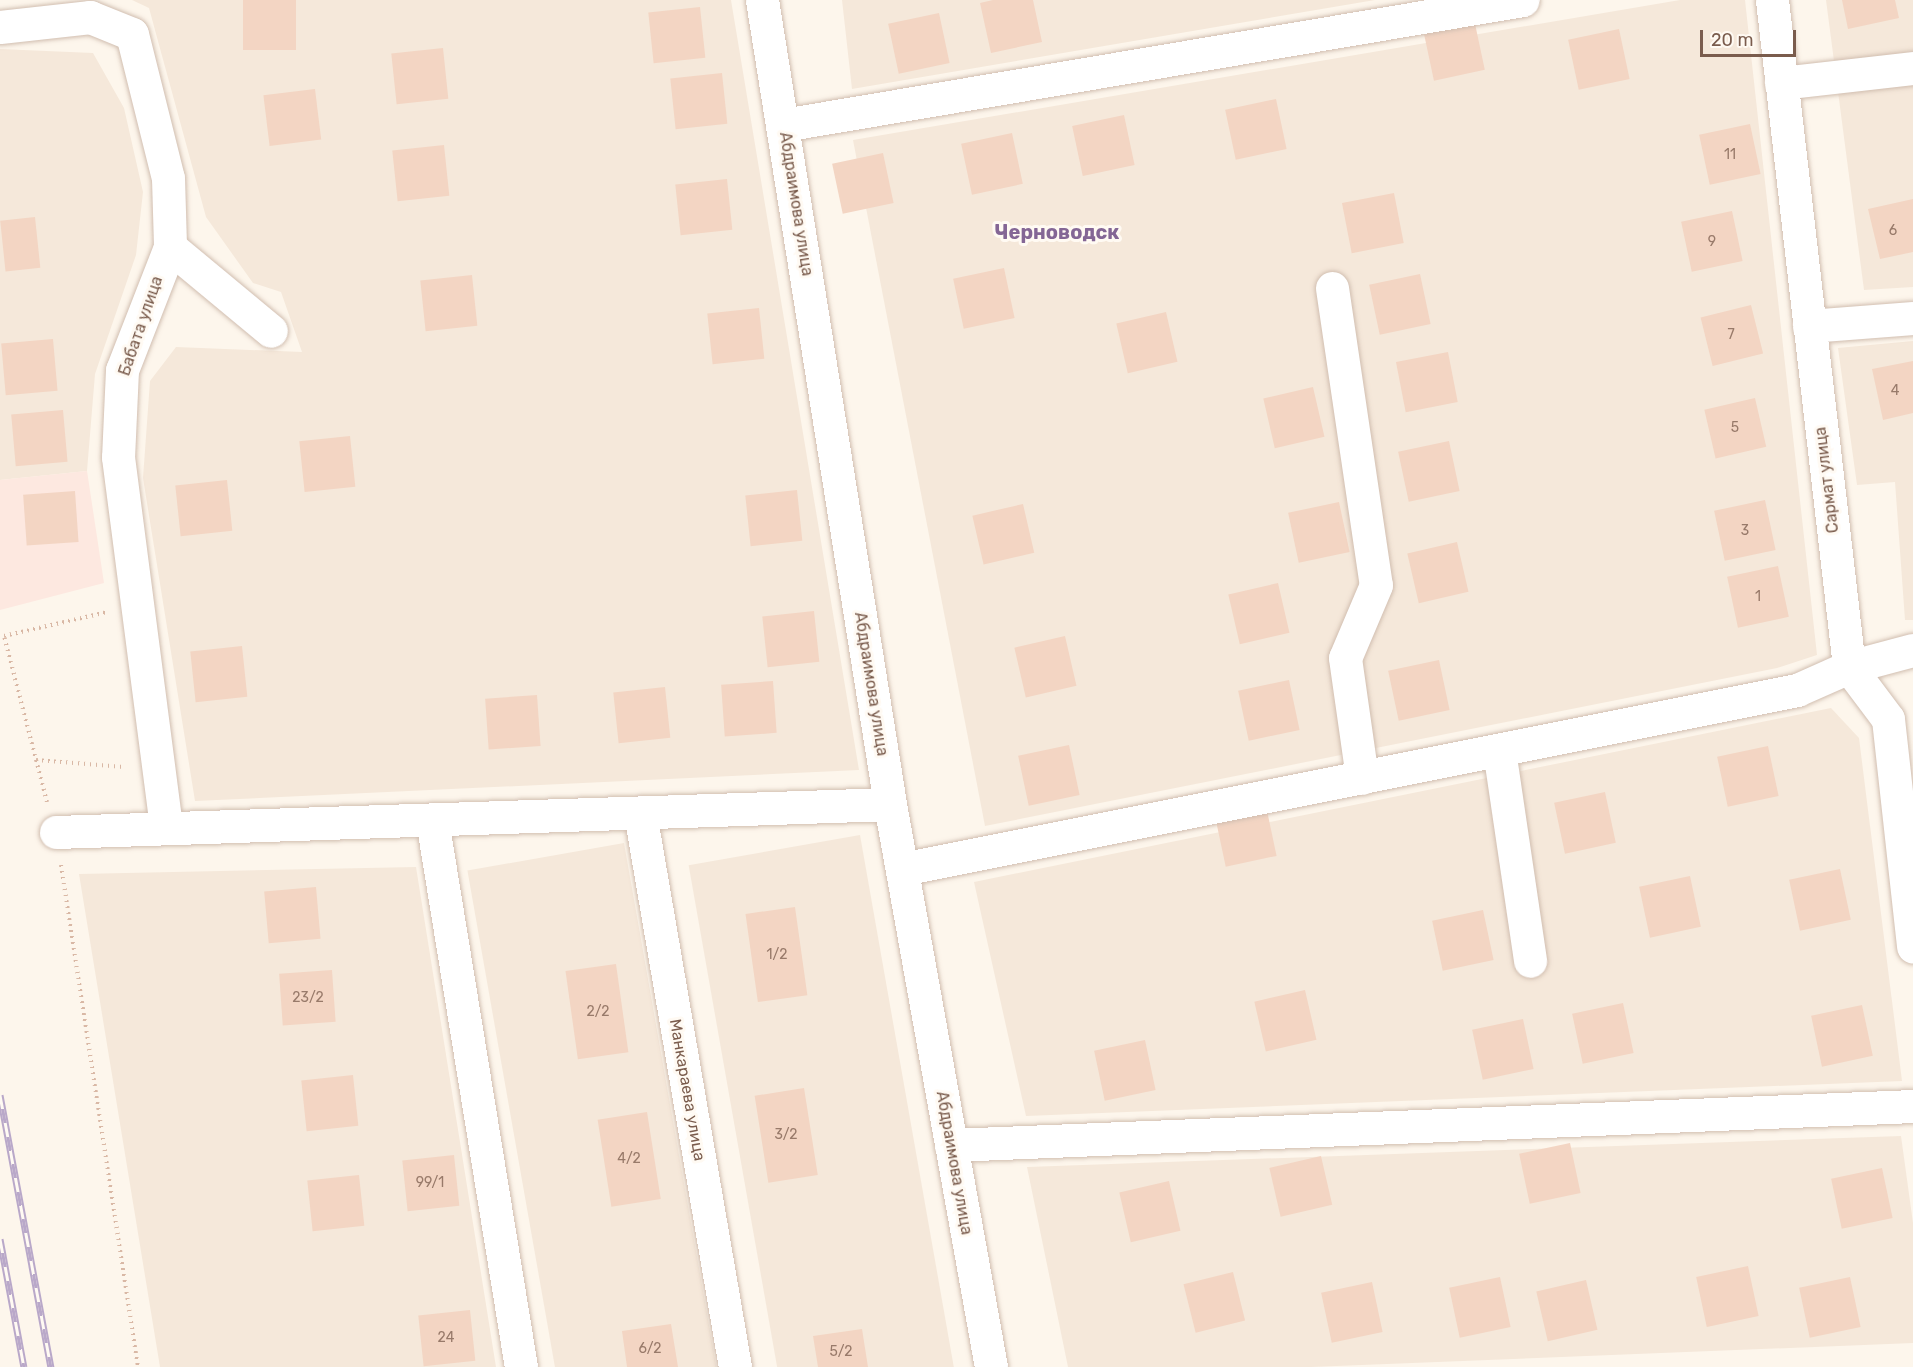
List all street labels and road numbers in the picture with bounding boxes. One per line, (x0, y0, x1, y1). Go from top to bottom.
street label: Абдраимова улица (775, 131, 817, 277)
street label: Бабата улица (115, 274, 167, 378)
street label: Сармат улица (1811, 426, 1843, 534)
street label: Абдраимова улица (850, 611, 892, 757)
street label: Манкараева улица (665, 1018, 709, 1162)
street label: Абдраимова улица (932, 1090, 976, 1236)

